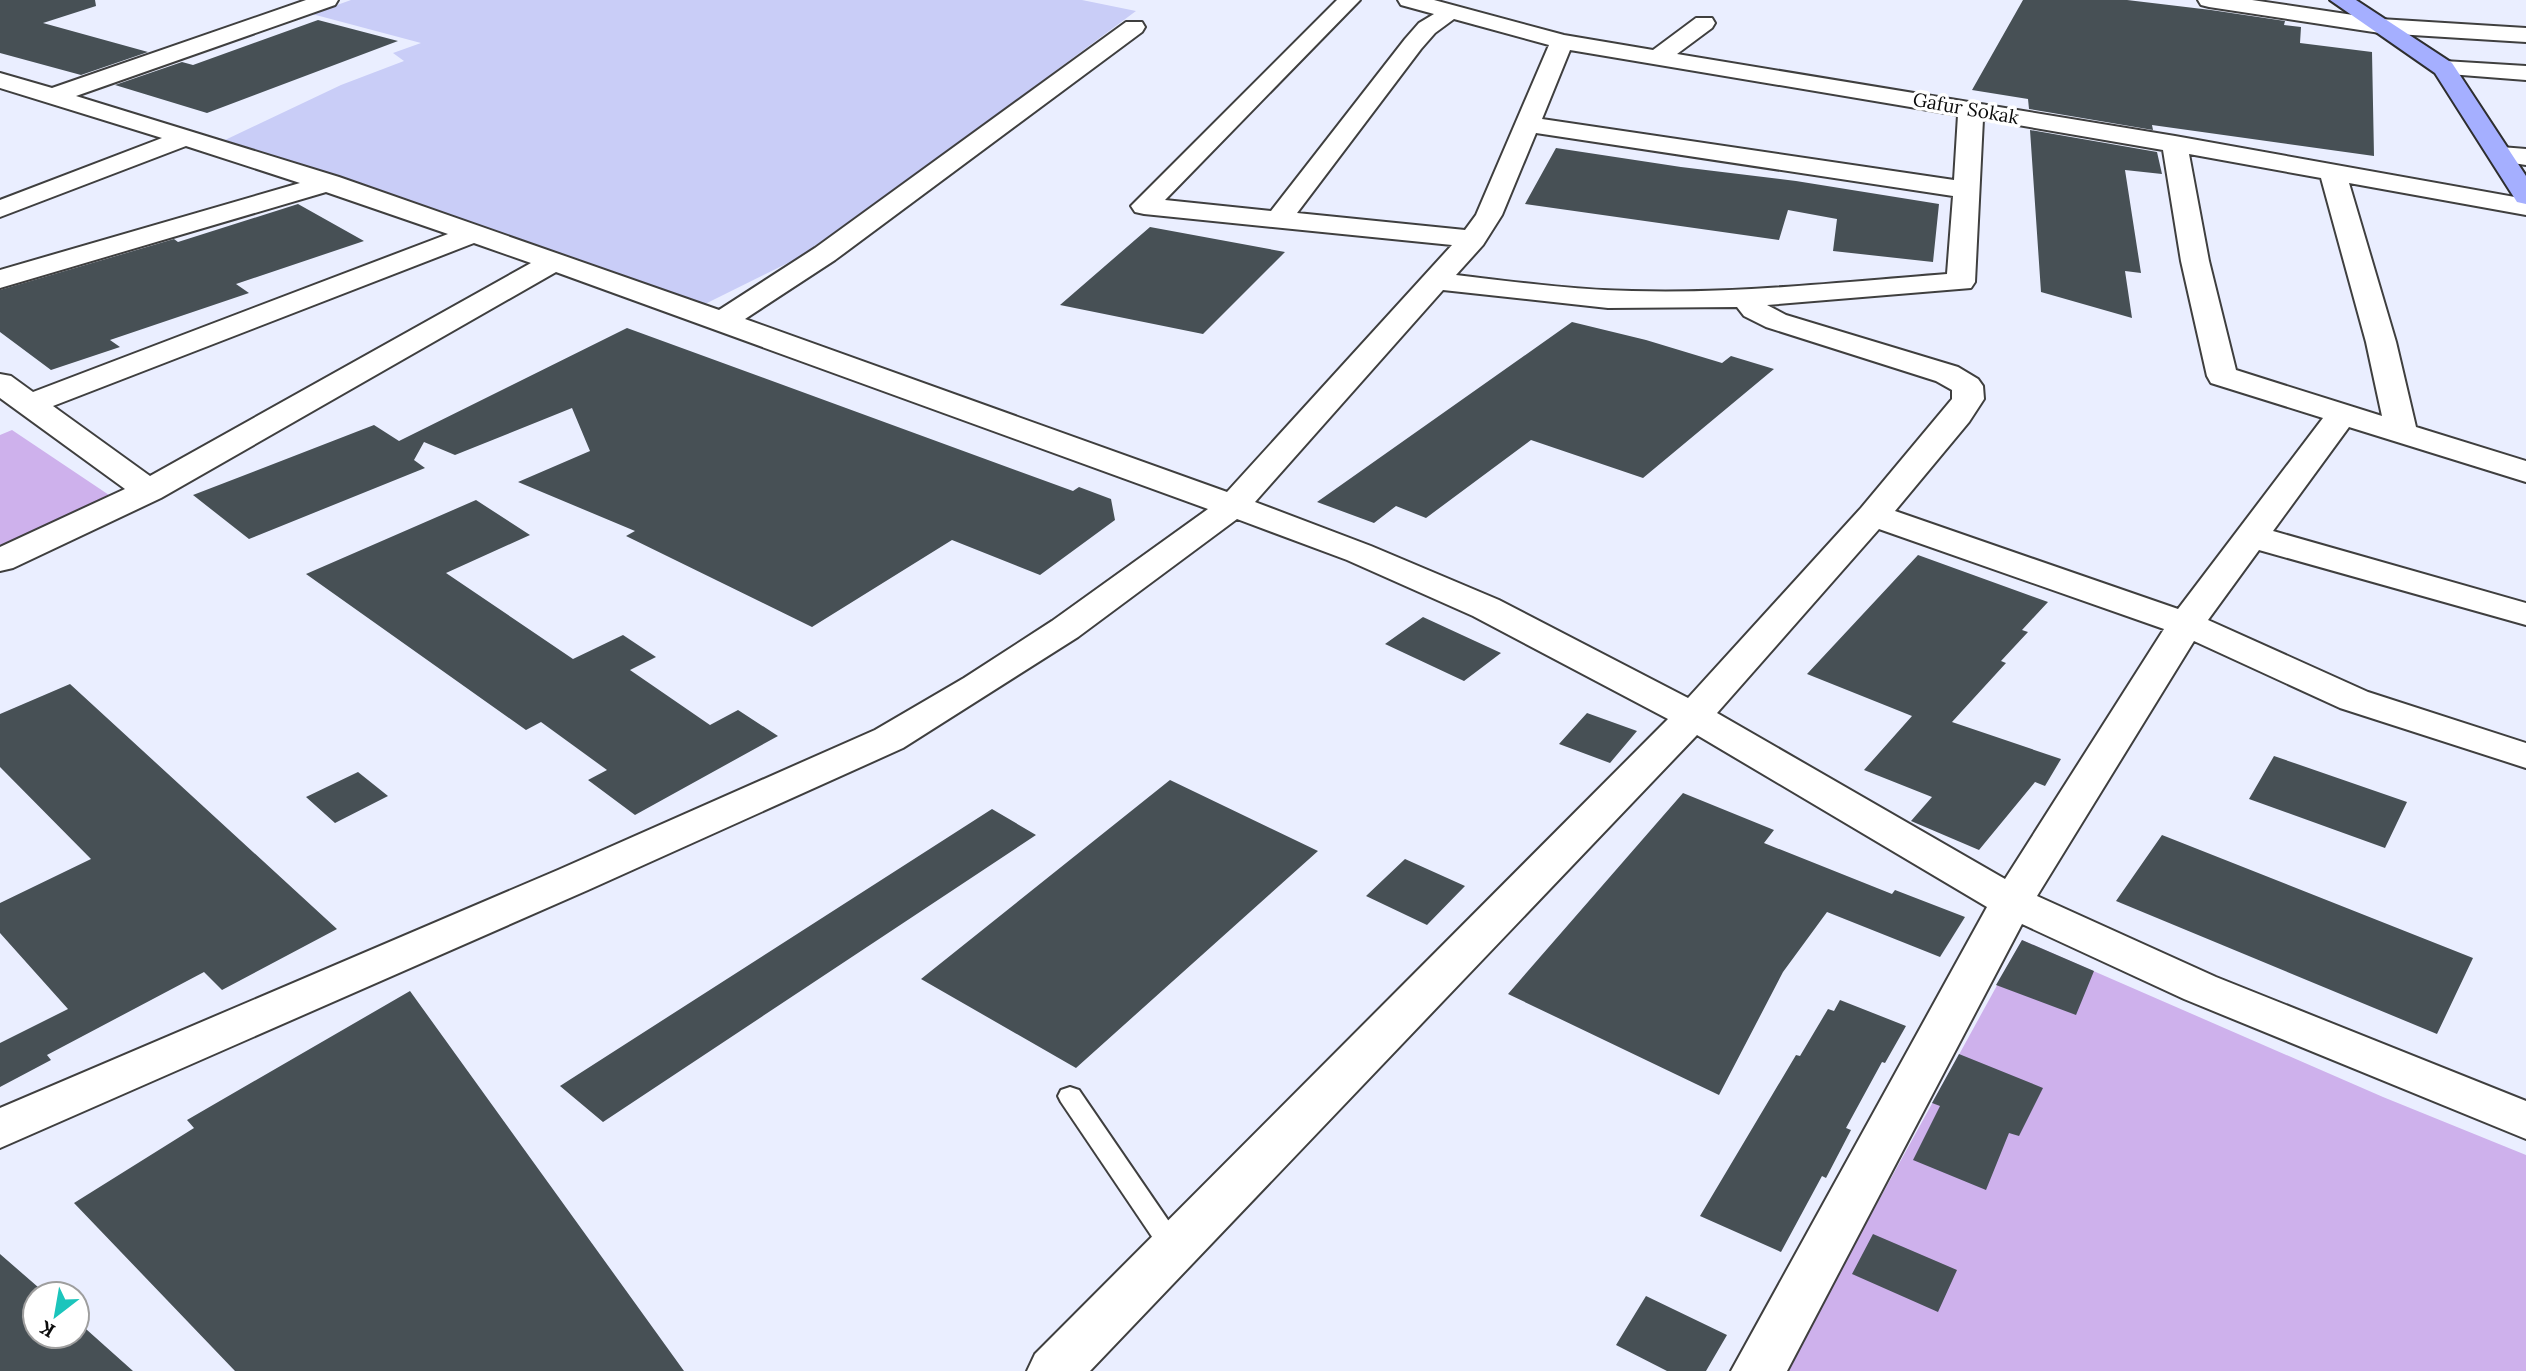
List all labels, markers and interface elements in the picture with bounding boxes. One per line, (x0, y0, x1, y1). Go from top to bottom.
street label: Gafur Sokak (1911, 87, 2022, 129)
north arrow (21, 1280, 91, 1350)
text: K (35, 1316, 59, 1343)

